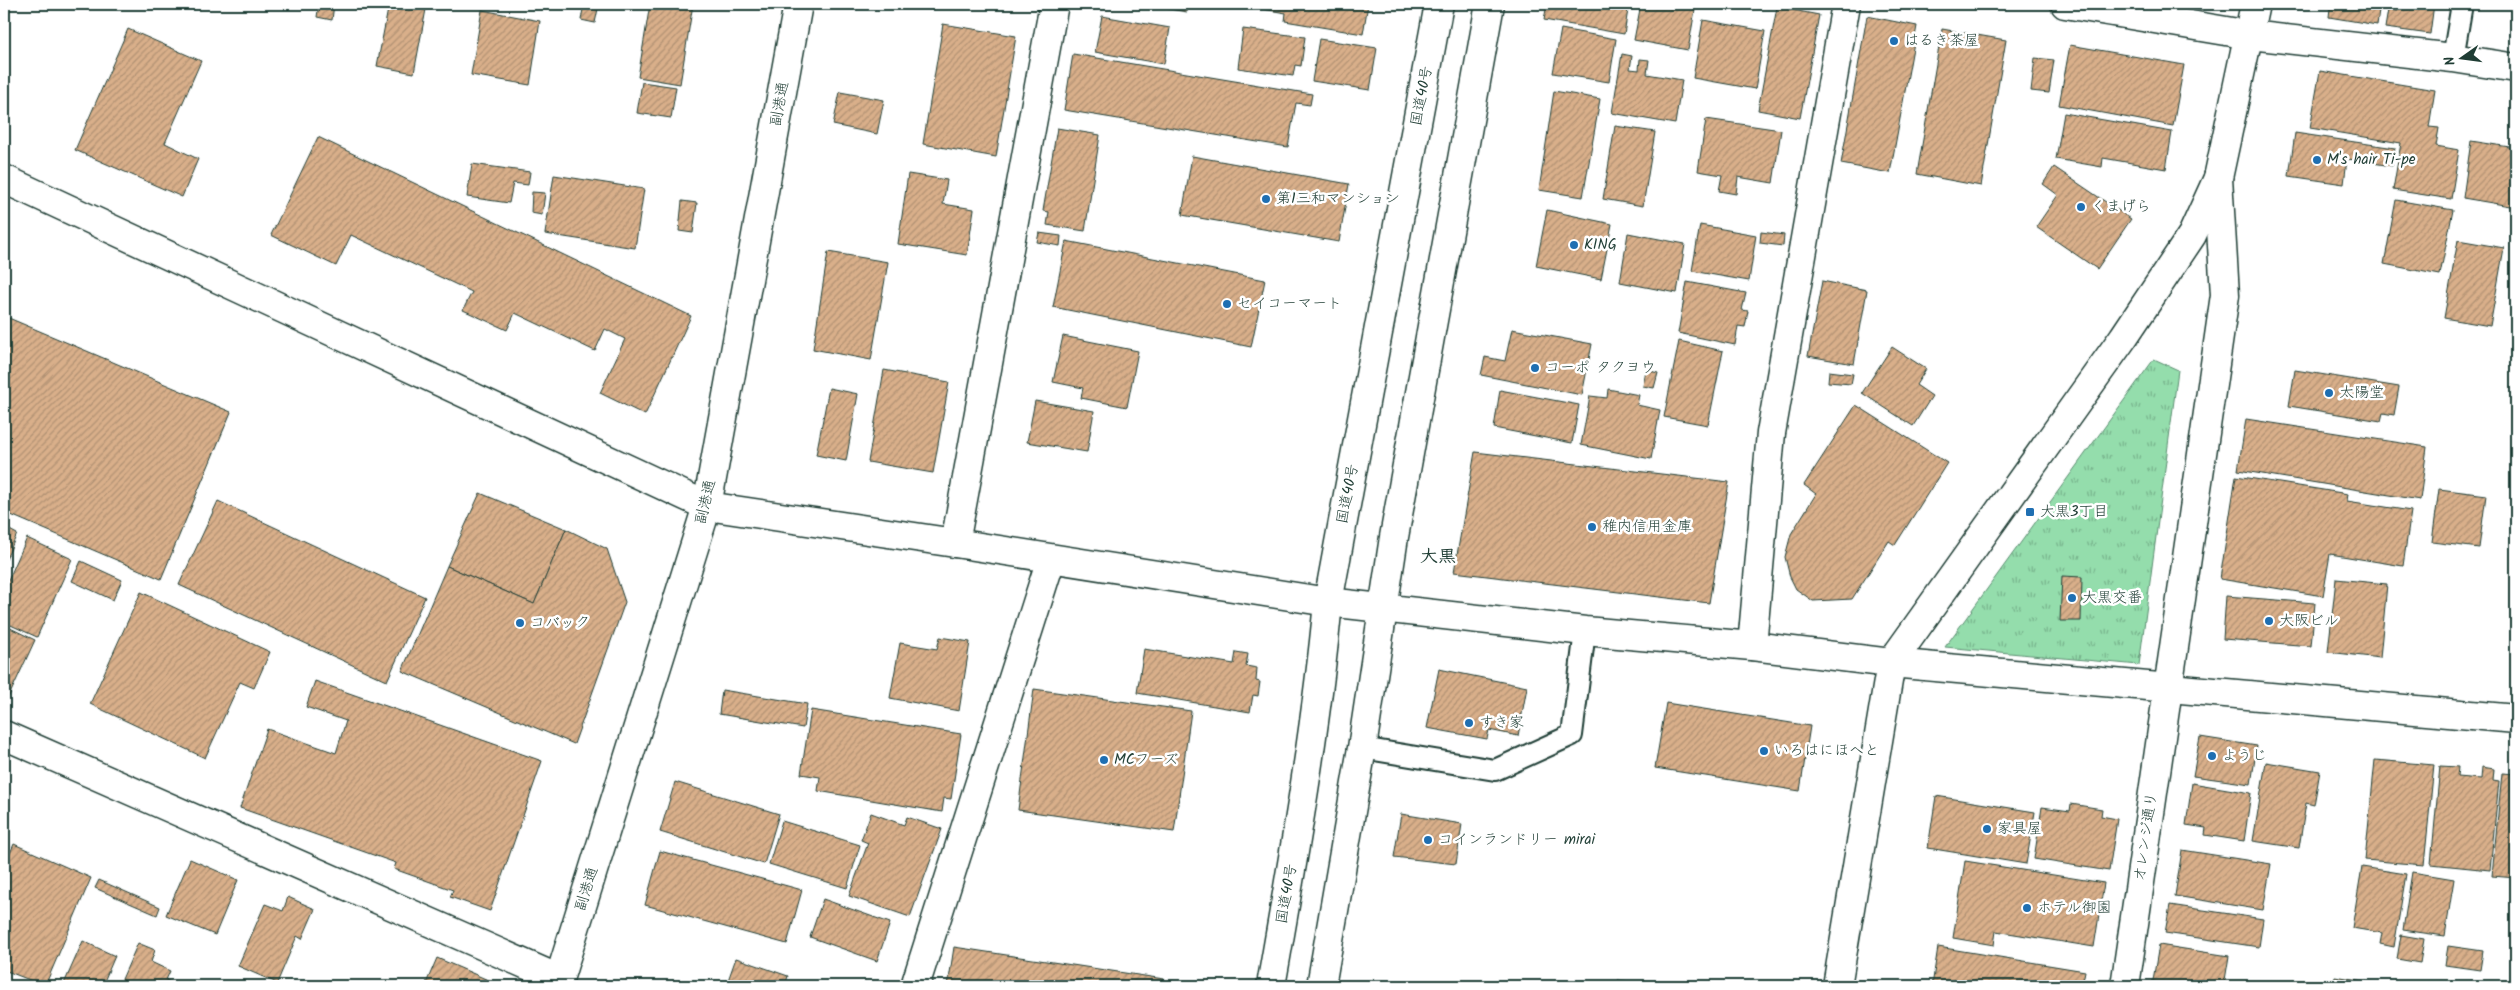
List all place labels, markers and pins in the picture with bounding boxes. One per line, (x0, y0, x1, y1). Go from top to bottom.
place label: はるき茶屋 (1904, 29, 1979, 53)
marker: はるき茶屋 (1888, 35, 1900, 47)
place label: M's hair Ti-pe (2327, 148, 2416, 172)
marker: M's hair Ti-pe (2311, 154, 2323, 166)
place label: 第1三和マンション (1276, 187, 1400, 211)
marker: 第1三和マンション (1260, 193, 1272, 205)
place label: くまげら (2091, 195, 2151, 219)
marker: くまげら (2075, 201, 2087, 213)
place label: KING (1584, 233, 1617, 257)
marker: KING (1568, 239, 1580, 251)
place label: セイコーマート (1237, 292, 1342, 316)
marker: セイコーマート (1221, 298, 1233, 310)
place label: コーポ タクヨウ (1545, 356, 1656, 380)
marker: コーポ タクヨウ (1529, 362, 1541, 374)
place label: 太陽堂 (2339, 381, 2384, 405)
marker: 太陽堂 (2323, 387, 2335, 399)
place label: 大黒3丁目 (2040, 500, 2109, 524)
marker: 大黒3丁目 (2024, 506, 2036, 518)
place label: 稚内信用金庫 (1602, 515, 1692, 539)
marker: 稚内信用金庫 (1586, 521, 1598, 533)
place label: 大黒交番 (2082, 586, 2142, 610)
marker: 大黒交番 (2066, 592, 2078, 604)
place label: 大阪ビル (2279, 609, 2339, 633)
place label: コバック (530, 611, 590, 635)
marker: 大阪ビル (2263, 615, 2275, 627)
marker: コバック (514, 617, 526, 629)
place label: すき家 (1479, 711, 1524, 735)
marker: すき家 (1463, 717, 1475, 729)
place label: いろはにほへと (1774, 739, 1879, 763)
place label: ようじ (2222, 744, 2267, 768)
marker: いろはにほへと (1758, 745, 1770, 757)
place label: MCフーズ (1114, 748, 1178, 772)
marker: ようじ (2206, 750, 2218, 762)
marker: MCフーズ (1098, 754, 1110, 766)
place label: 家具屋 (1997, 817, 2042, 841)
marker: 家具屋 (1981, 823, 1993, 835)
place label: コインランドリー mirai (1438, 828, 1597, 852)
marker: コインランドリー mirai (1422, 834, 1434, 846)
place label: ホテル御園 (2037, 896, 2111, 920)
marker: ホテル御園 (2021, 902, 2033, 914)

